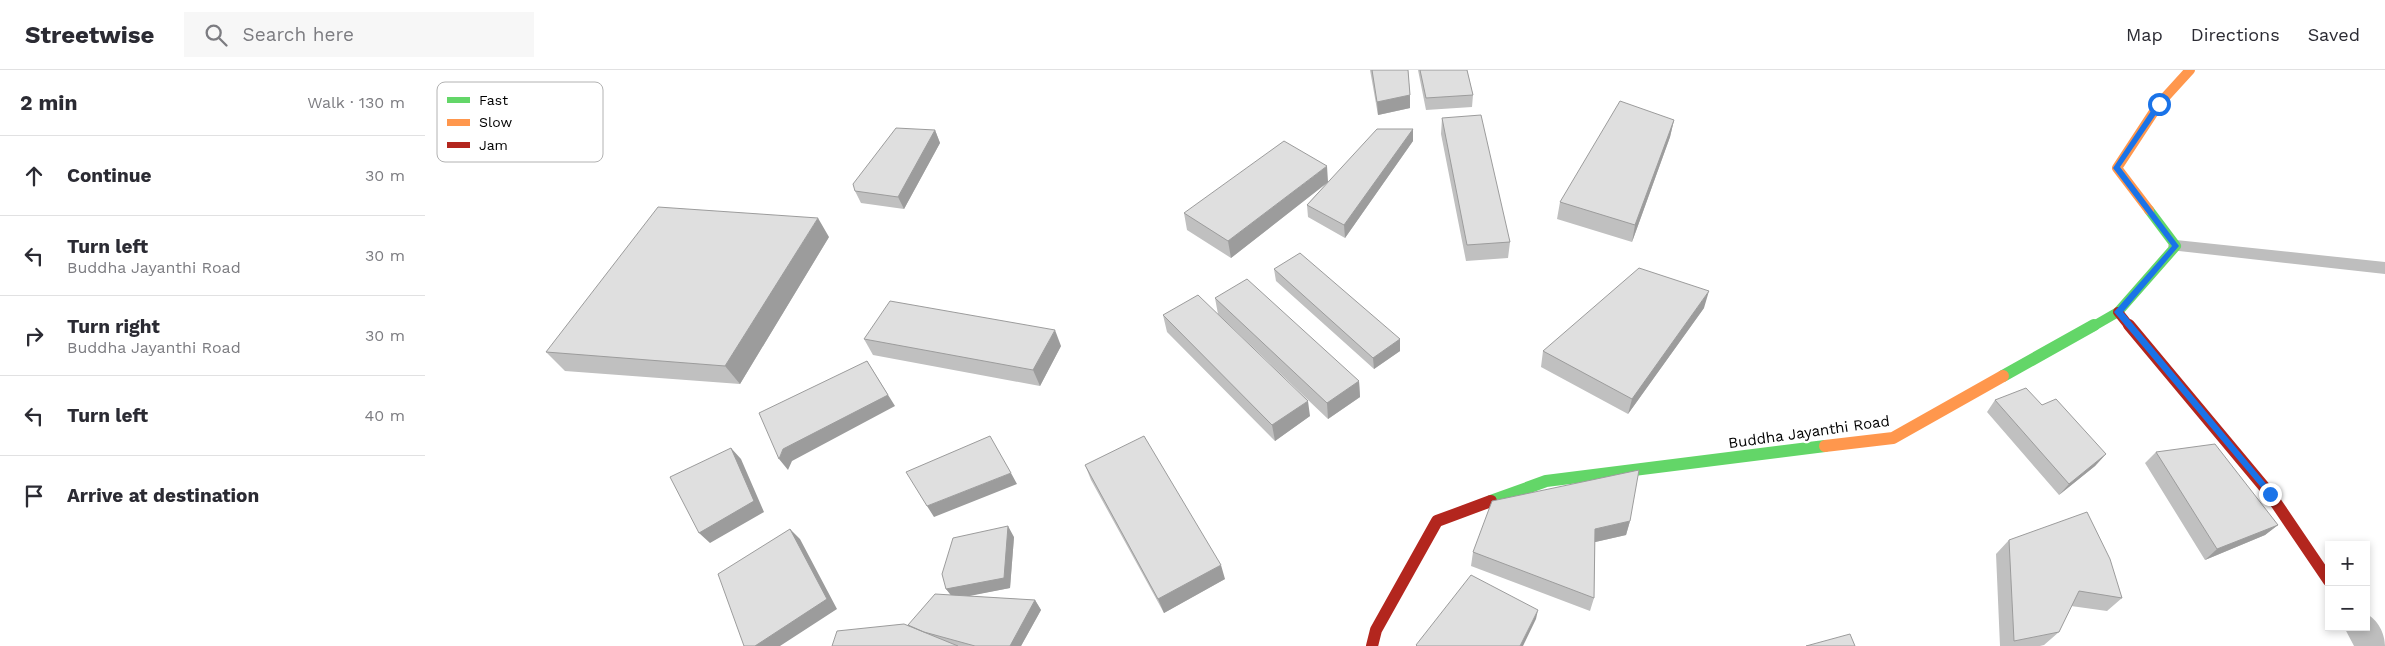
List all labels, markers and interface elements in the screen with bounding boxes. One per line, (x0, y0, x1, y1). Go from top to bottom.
search box (184, 12, 534, 57)
text: Streetwise (25, 21, 154, 49)
icon: search (202, 21, 230, 49)
text: Search here (242, 23, 354, 46)
text: Map (2126, 24, 2163, 45)
text: Directions (2191, 24, 2280, 45)
text: Saved (2308, 24, 2360, 45)
legend (437, 82, 603, 162)
text: 2 min (20, 90, 77, 115)
text: Fast (479, 92, 508, 108)
text: Walk · 130 m (307, 93, 405, 112)
route start (2148, 93, 2171, 116)
text: Slow (479, 114, 512, 130)
text: Jam (479, 137, 508, 153)
icon: ahead (20, 162, 48, 190)
text: Continue (67, 164, 151, 187)
text: 30 m (365, 166, 405, 185)
text: Turn left (67, 235, 148, 258)
icon: left (20, 242, 48, 270)
text: 30 m (365, 246, 405, 265)
text: Buddha Jayanthi Road (67, 258, 241, 277)
text: Turn right (67, 315, 160, 338)
icon: right (20, 322, 48, 350)
text: 30 m (365, 326, 405, 345)
text: Buddha Jayanthi Road (67, 338, 241, 357)
icon: left (20, 402, 48, 430)
text: Turn left (67, 404, 148, 427)
text: 40 m (365, 406, 405, 425)
street label: Buddha Jayanthi Road (1727, 412, 1891, 452)
icon: arrive (20, 482, 48, 510)
route end (2259, 483, 2282, 506)
text: Arrive at destination (67, 484, 259, 507)
map controls (2325, 541, 2370, 631)
button: + (2325, 541, 2370, 586)
button: − (2325, 586, 2370, 631)

